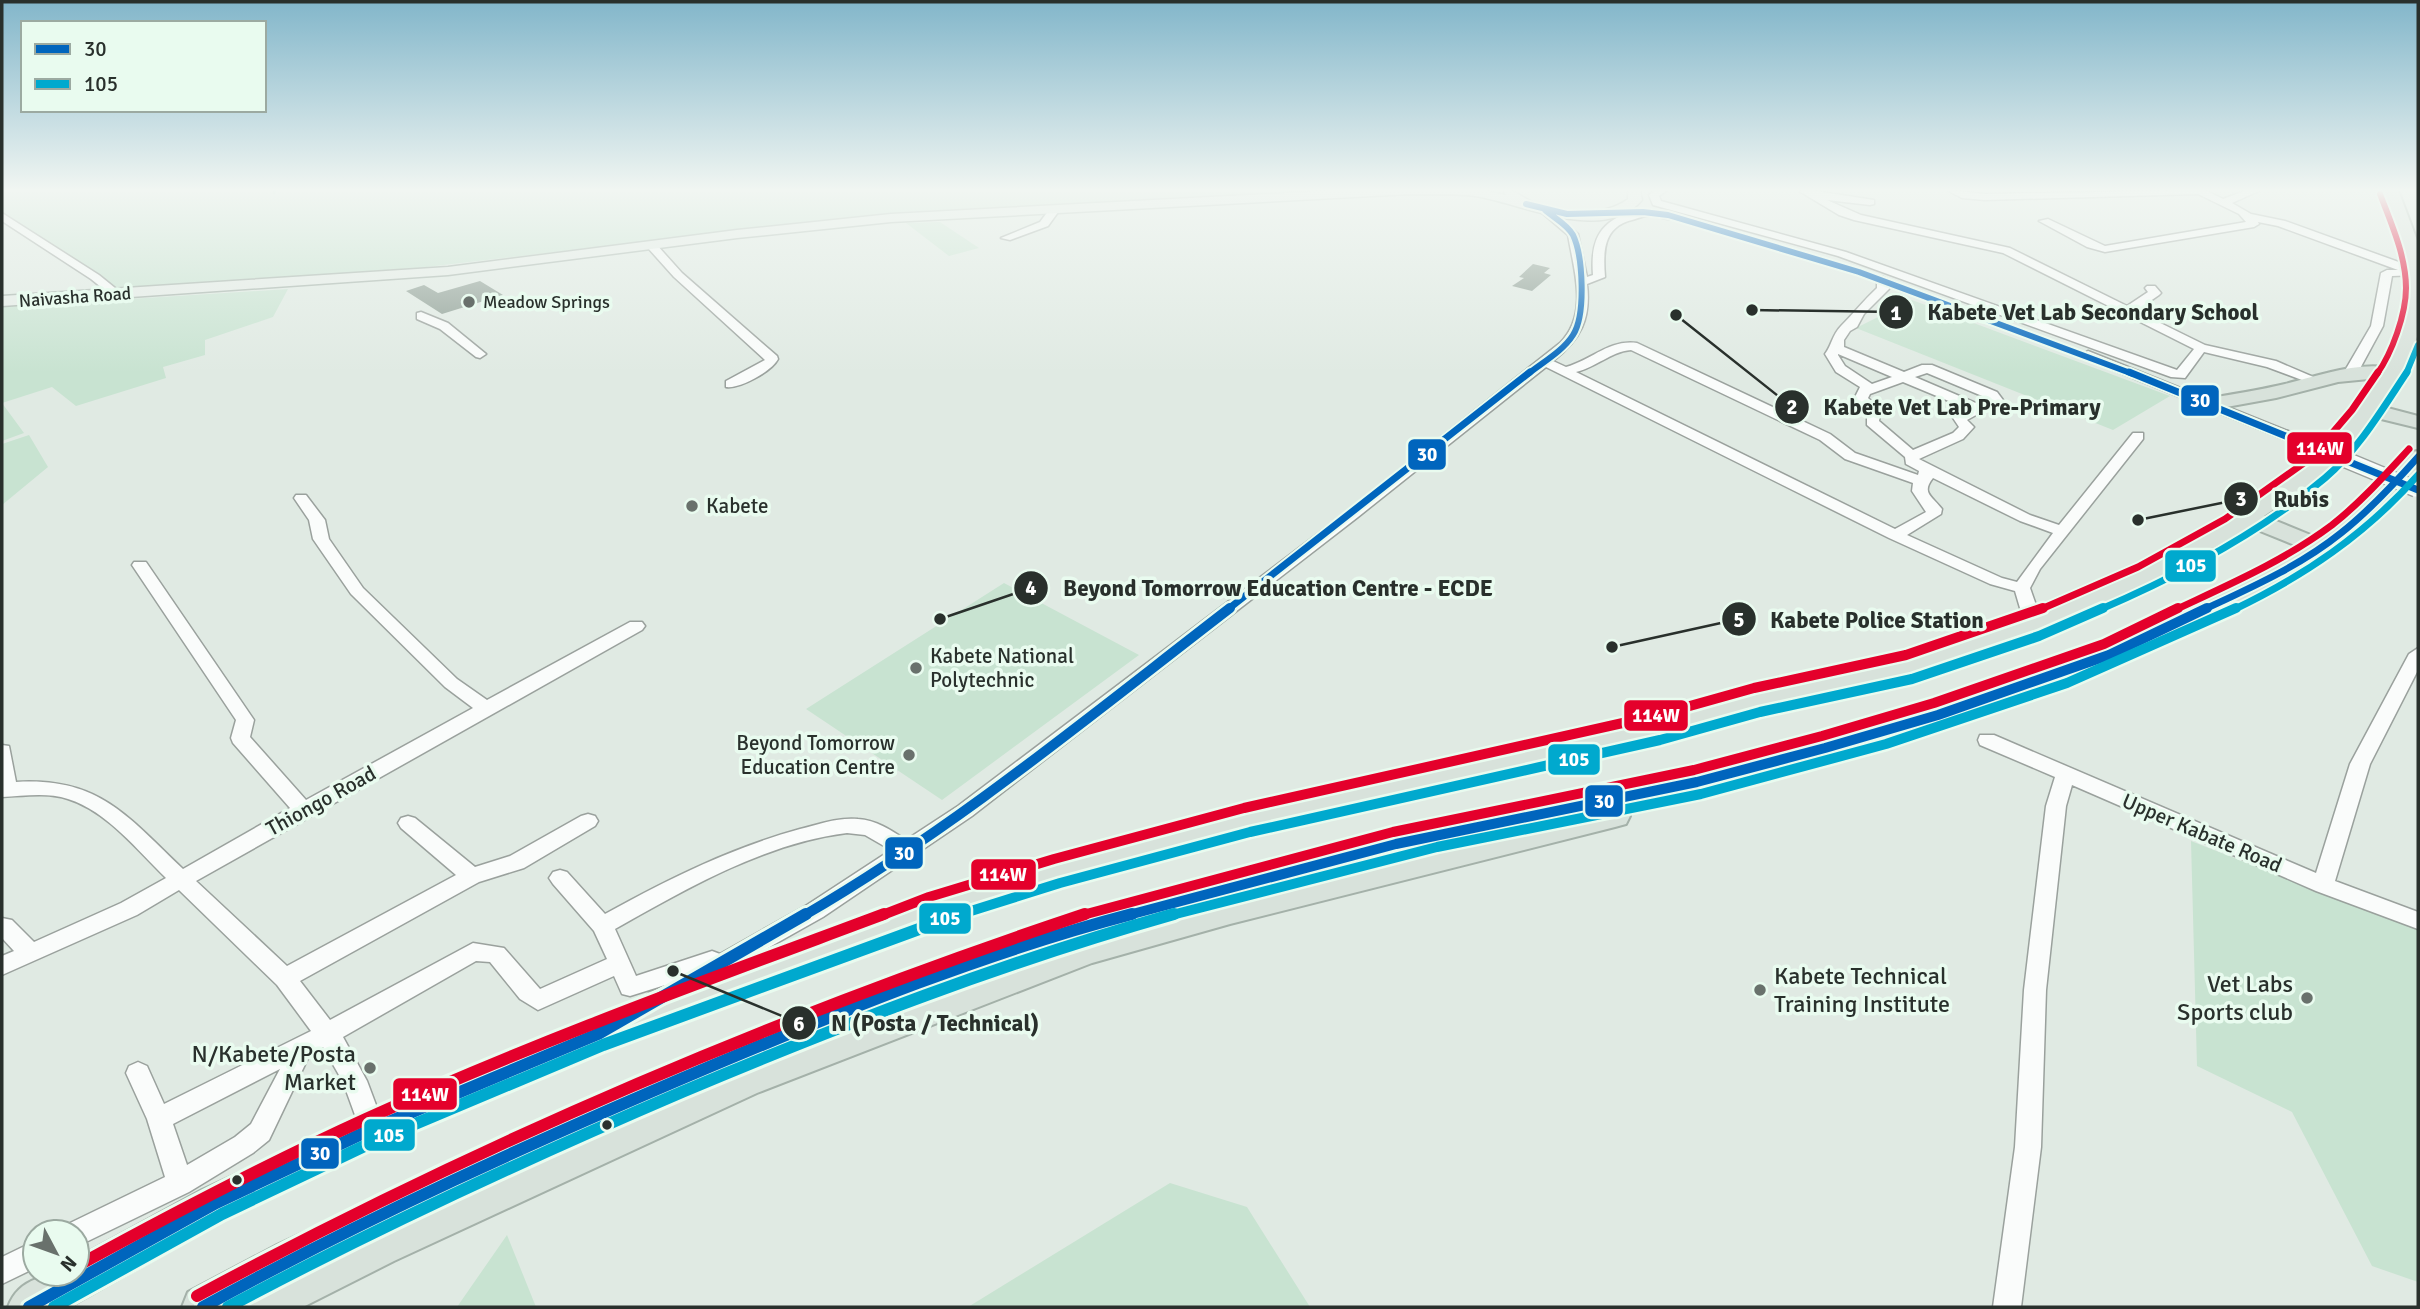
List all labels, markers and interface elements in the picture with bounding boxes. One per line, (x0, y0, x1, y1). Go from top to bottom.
legend (21, 21, 266, 112)
text: 30 (84, 36, 107, 62)
text: 105 (84, 71, 118, 97)
street label: Naivasha Road (18, 282, 132, 312)
callout: Kabete Vet Lab Secondary School (1878, 290, 2273, 334)
place label: Meadow Springs (483, 291, 610, 313)
marker: Meadow Springs (461, 294, 477, 310)
text: Kabete Vet Lab Secondary School (1927, 298, 2259, 327)
text: 1 (1890, 300, 1902, 326)
line badge: 30 (2180, 384, 2220, 417)
callout: Kabete Vet Lab Pre-Primary (1775, 385, 2115, 429)
text: 30 (2190, 389, 2210, 413)
text: Kabete Vet Lab Pre-Primary (1823, 393, 2101, 422)
text: 2 (1786, 394, 1798, 420)
line badge: 114W (2286, 431, 2353, 465)
text: 114W (2296, 437, 2344, 461)
line badge: 30 (1407, 438, 1447, 471)
text: 30 (1417, 443, 1437, 467)
callout: Rubis (2224, 477, 2343, 521)
text: Rubis (2273, 485, 2329, 514)
text: 3 (2235, 486, 2247, 512)
place label: Kabete (706, 493, 768, 519)
marker: Kabete (684, 498, 700, 514)
line badge: 105 (2164, 549, 2217, 583)
text: 105 (2176, 554, 2206, 578)
callout: Beyond Tomorrow Education Centre - ECDE (1014, 566, 1507, 610)
text: Beyond Tomorrow Education Centre - ECDE (1063, 574, 1493, 603)
text: 4 (1025, 575, 1037, 601)
callout: Kabete Police Station (1721, 597, 1998, 641)
text: Kabete Police Station (1770, 606, 1984, 635)
text: 5 (1733, 607, 1745, 633)
place label: Kabete National Polytechnic (930, 643, 1074, 693)
marker: Kabete National Polytechnic (908, 660, 924, 676)
line badge: 114W (1623, 699, 1689, 732)
text: 114W (1632, 704, 1680, 728)
place label: Beyond Tomorrow Education Centre (736, 730, 895, 780)
line badge: 105 (1547, 743, 1601, 776)
marker: Beyond Tomorrow Education Centre (901, 747, 917, 763)
text: 105 (1559, 748, 1589, 772)
street label: Thiongo Road (262, 760, 380, 842)
line badge: 30 (1584, 784, 1624, 818)
street label: Upper Kabate Road (2118, 788, 2286, 878)
text: 30 (1594, 790, 1614, 814)
line badge: 30 (884, 836, 924, 870)
text: 30 (894, 842, 914, 866)
line badge: 114W (970, 858, 1037, 891)
text: 114W (979, 863, 1027, 887)
line badge: 105 (918, 902, 972, 935)
text: 105 (930, 907, 960, 931)
place label: Kabete Technical Training Institute (1774, 961, 1950, 1019)
place label: Vet Labs Sports club (2177, 969, 2293, 1027)
marker: Kabete Technical Training Institute (1752, 982, 1768, 998)
marker: Vet Labs Sports club (2299, 990, 2315, 1006)
callout: N (Posta / Technical) (782, 1001, 1053, 1045)
text: N (Posta / Technical) (831, 1009, 1039, 1038)
text: 6 (793, 1011, 805, 1037)
place label: N/Kabete/Posta Market (192, 1039, 356, 1097)
marker: N/Kabete/Posta Market (362, 1060, 378, 1076)
line badge: 114W (392, 1077, 458, 1111)
text: 114W (401, 1083, 449, 1107)
line badge: 105 (363, 1118, 416, 1152)
unlabelled marker (600, 1118, 614, 1132)
text: 105 (374, 1124, 404, 1148)
line badge: 30 (300, 1137, 340, 1170)
text: 30 (310, 1142, 330, 1166)
unlabelled marker (230, 1173, 244, 1187)
north arrow (21, 1218, 91, 1288)
text: N (55, 1251, 81, 1276)

